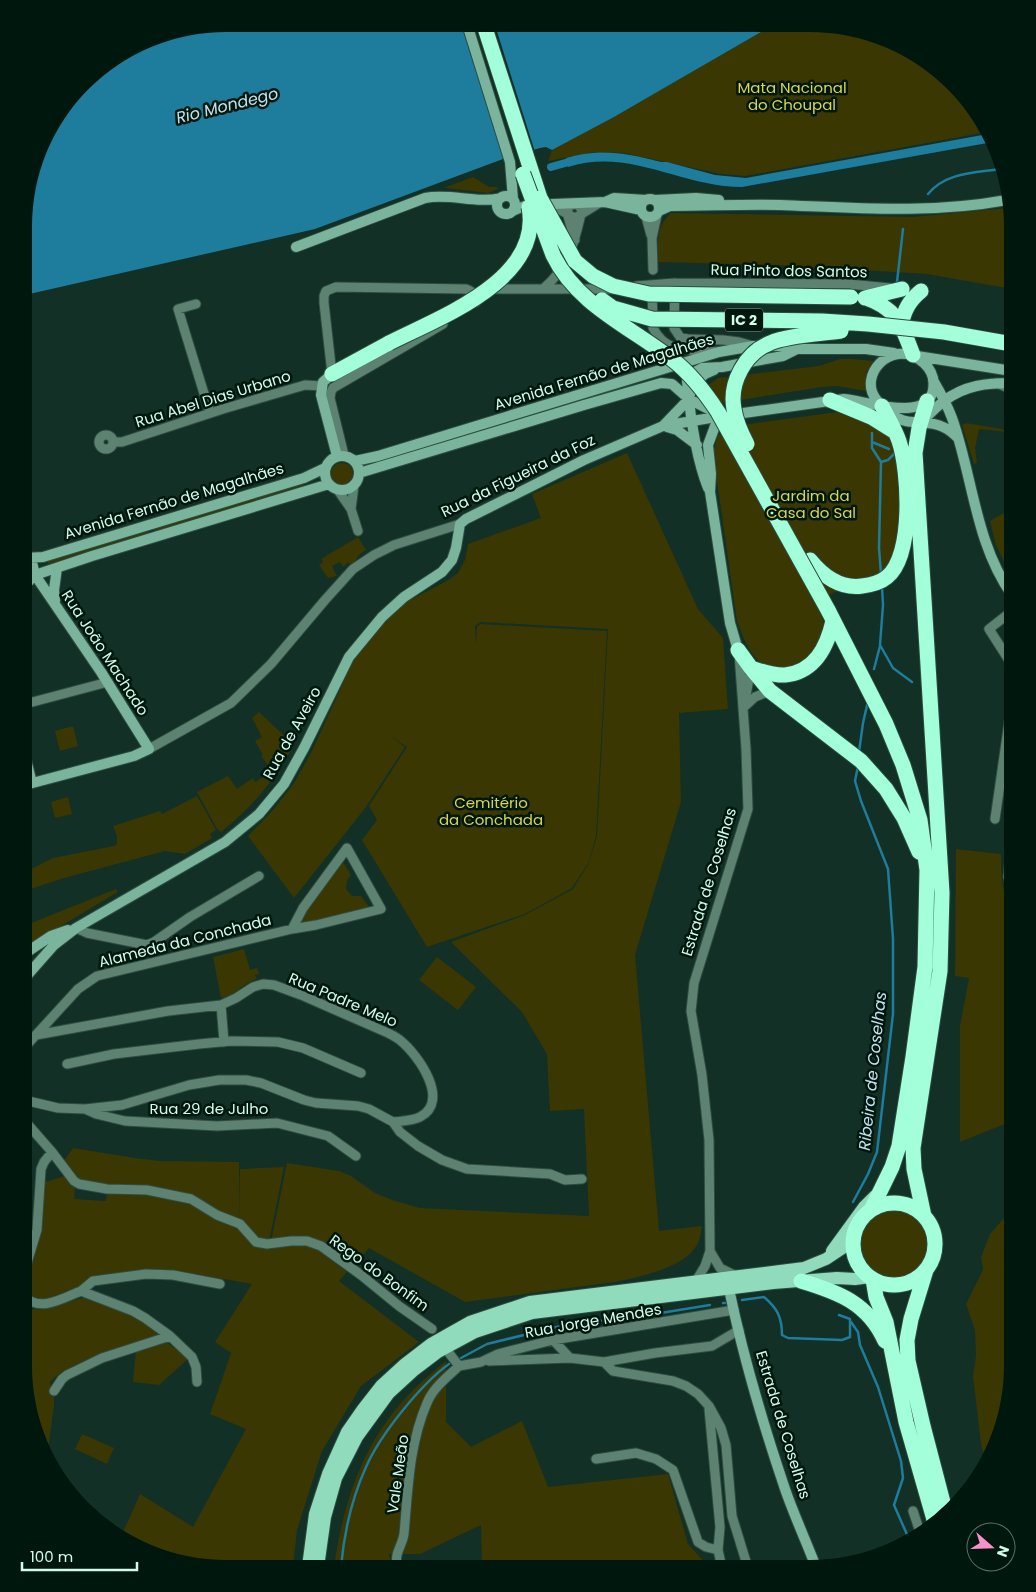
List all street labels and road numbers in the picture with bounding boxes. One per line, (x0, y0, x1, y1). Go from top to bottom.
street label: Rua Pinto dos Santos (710, 259, 868, 282)
road number: IC 2 (725, 308, 763, 332)
street label: Avenida Fernão de Magalhães (492, 328, 716, 415)
street label: Rua Abel Dias Urbano (133, 365, 293, 432)
street label: Rua da Figueira da Foz (437, 429, 599, 522)
street label: Avenida Fernão de Magalhães (62, 457, 286, 544)
street label: Rua João Machado (57, 586, 154, 720)
street label: Rua de Aveiro (257, 683, 326, 783)
street label: Estrada de Coselhas (676, 805, 741, 959)
street label: Alameda da Conchada (96, 909, 273, 972)
street label: Rua Padre Melo (286, 967, 401, 1032)
street label: Rua 29 de Julho (150, 1098, 268, 1119)
street label: Rego do Bonfim (325, 1229, 433, 1316)
street label: Rua Jorge Mendes (523, 1298, 663, 1343)
street label: Estrada de Coselhas (751, 1348, 816, 1502)
street label: Vale Meão (382, 1433, 413, 1515)

